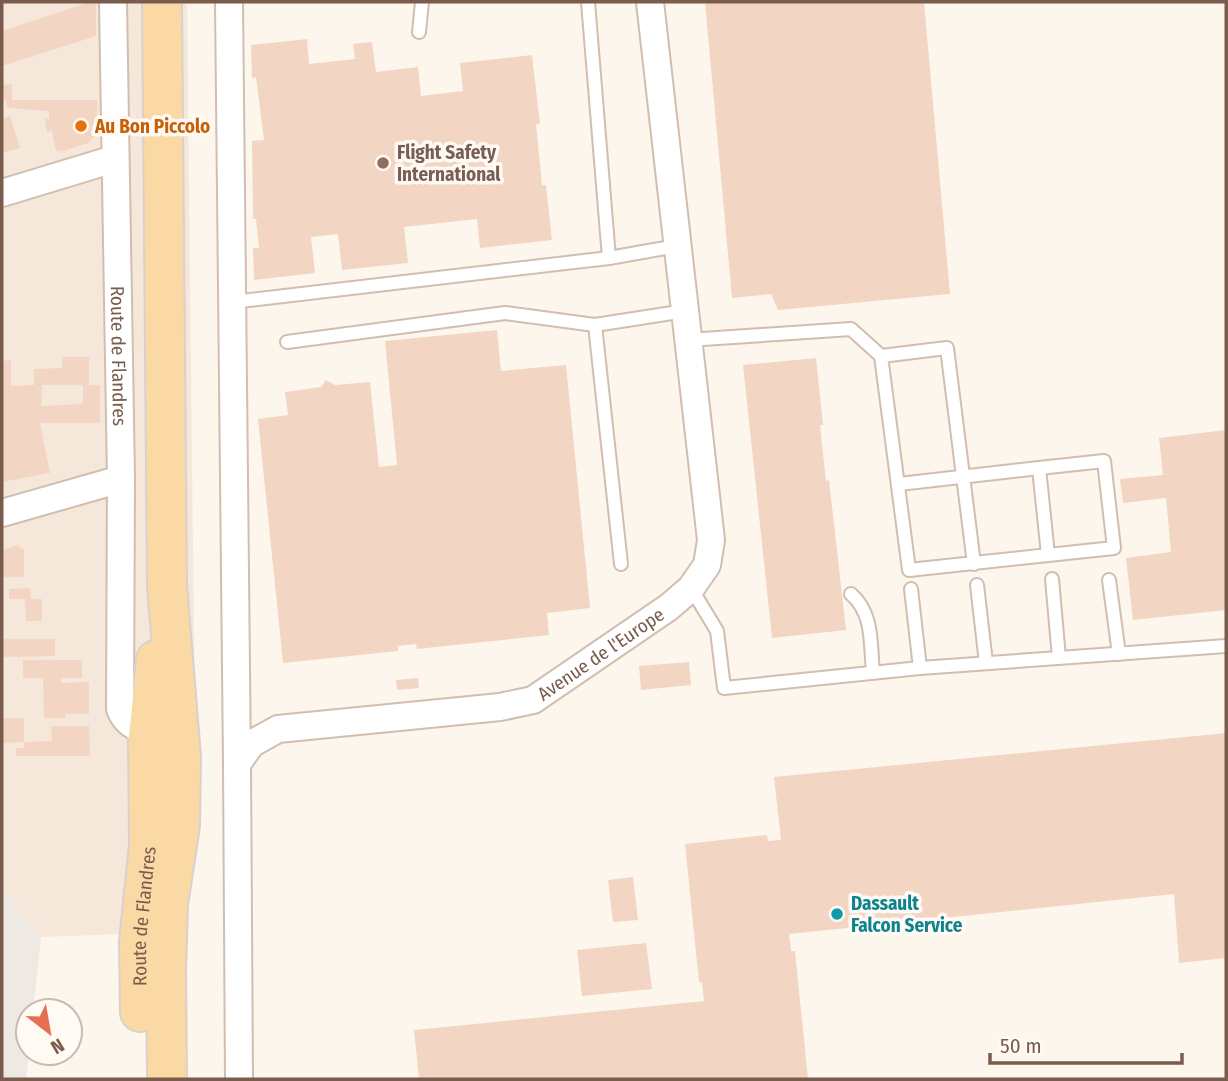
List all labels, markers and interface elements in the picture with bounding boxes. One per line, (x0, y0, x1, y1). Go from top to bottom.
place label: Au Bon Piccolo (94, 115, 210, 138)
marker: Au Bon Piccolo (73, 118, 89, 134)
place label: Flight Safety International (397, 141, 501, 186)
marker: Flight Safety International (375, 155, 391, 171)
street label: Route de Flandres (106, 286, 131, 426)
street label: Avenue de l'Europe (533, 603, 669, 706)
street label: Route de Flandres (128, 845, 161, 986)
place label: Dassault Falcon Service (851, 892, 963, 937)
marker: Dassault Falcon Service (829, 906, 845, 922)
north arrow (14, 997, 84, 1067)
scale bar (990, 1021, 1182, 1066)
text: N (47, 1033, 68, 1059)
text: 50 m (1000, 1033, 1042, 1059)

